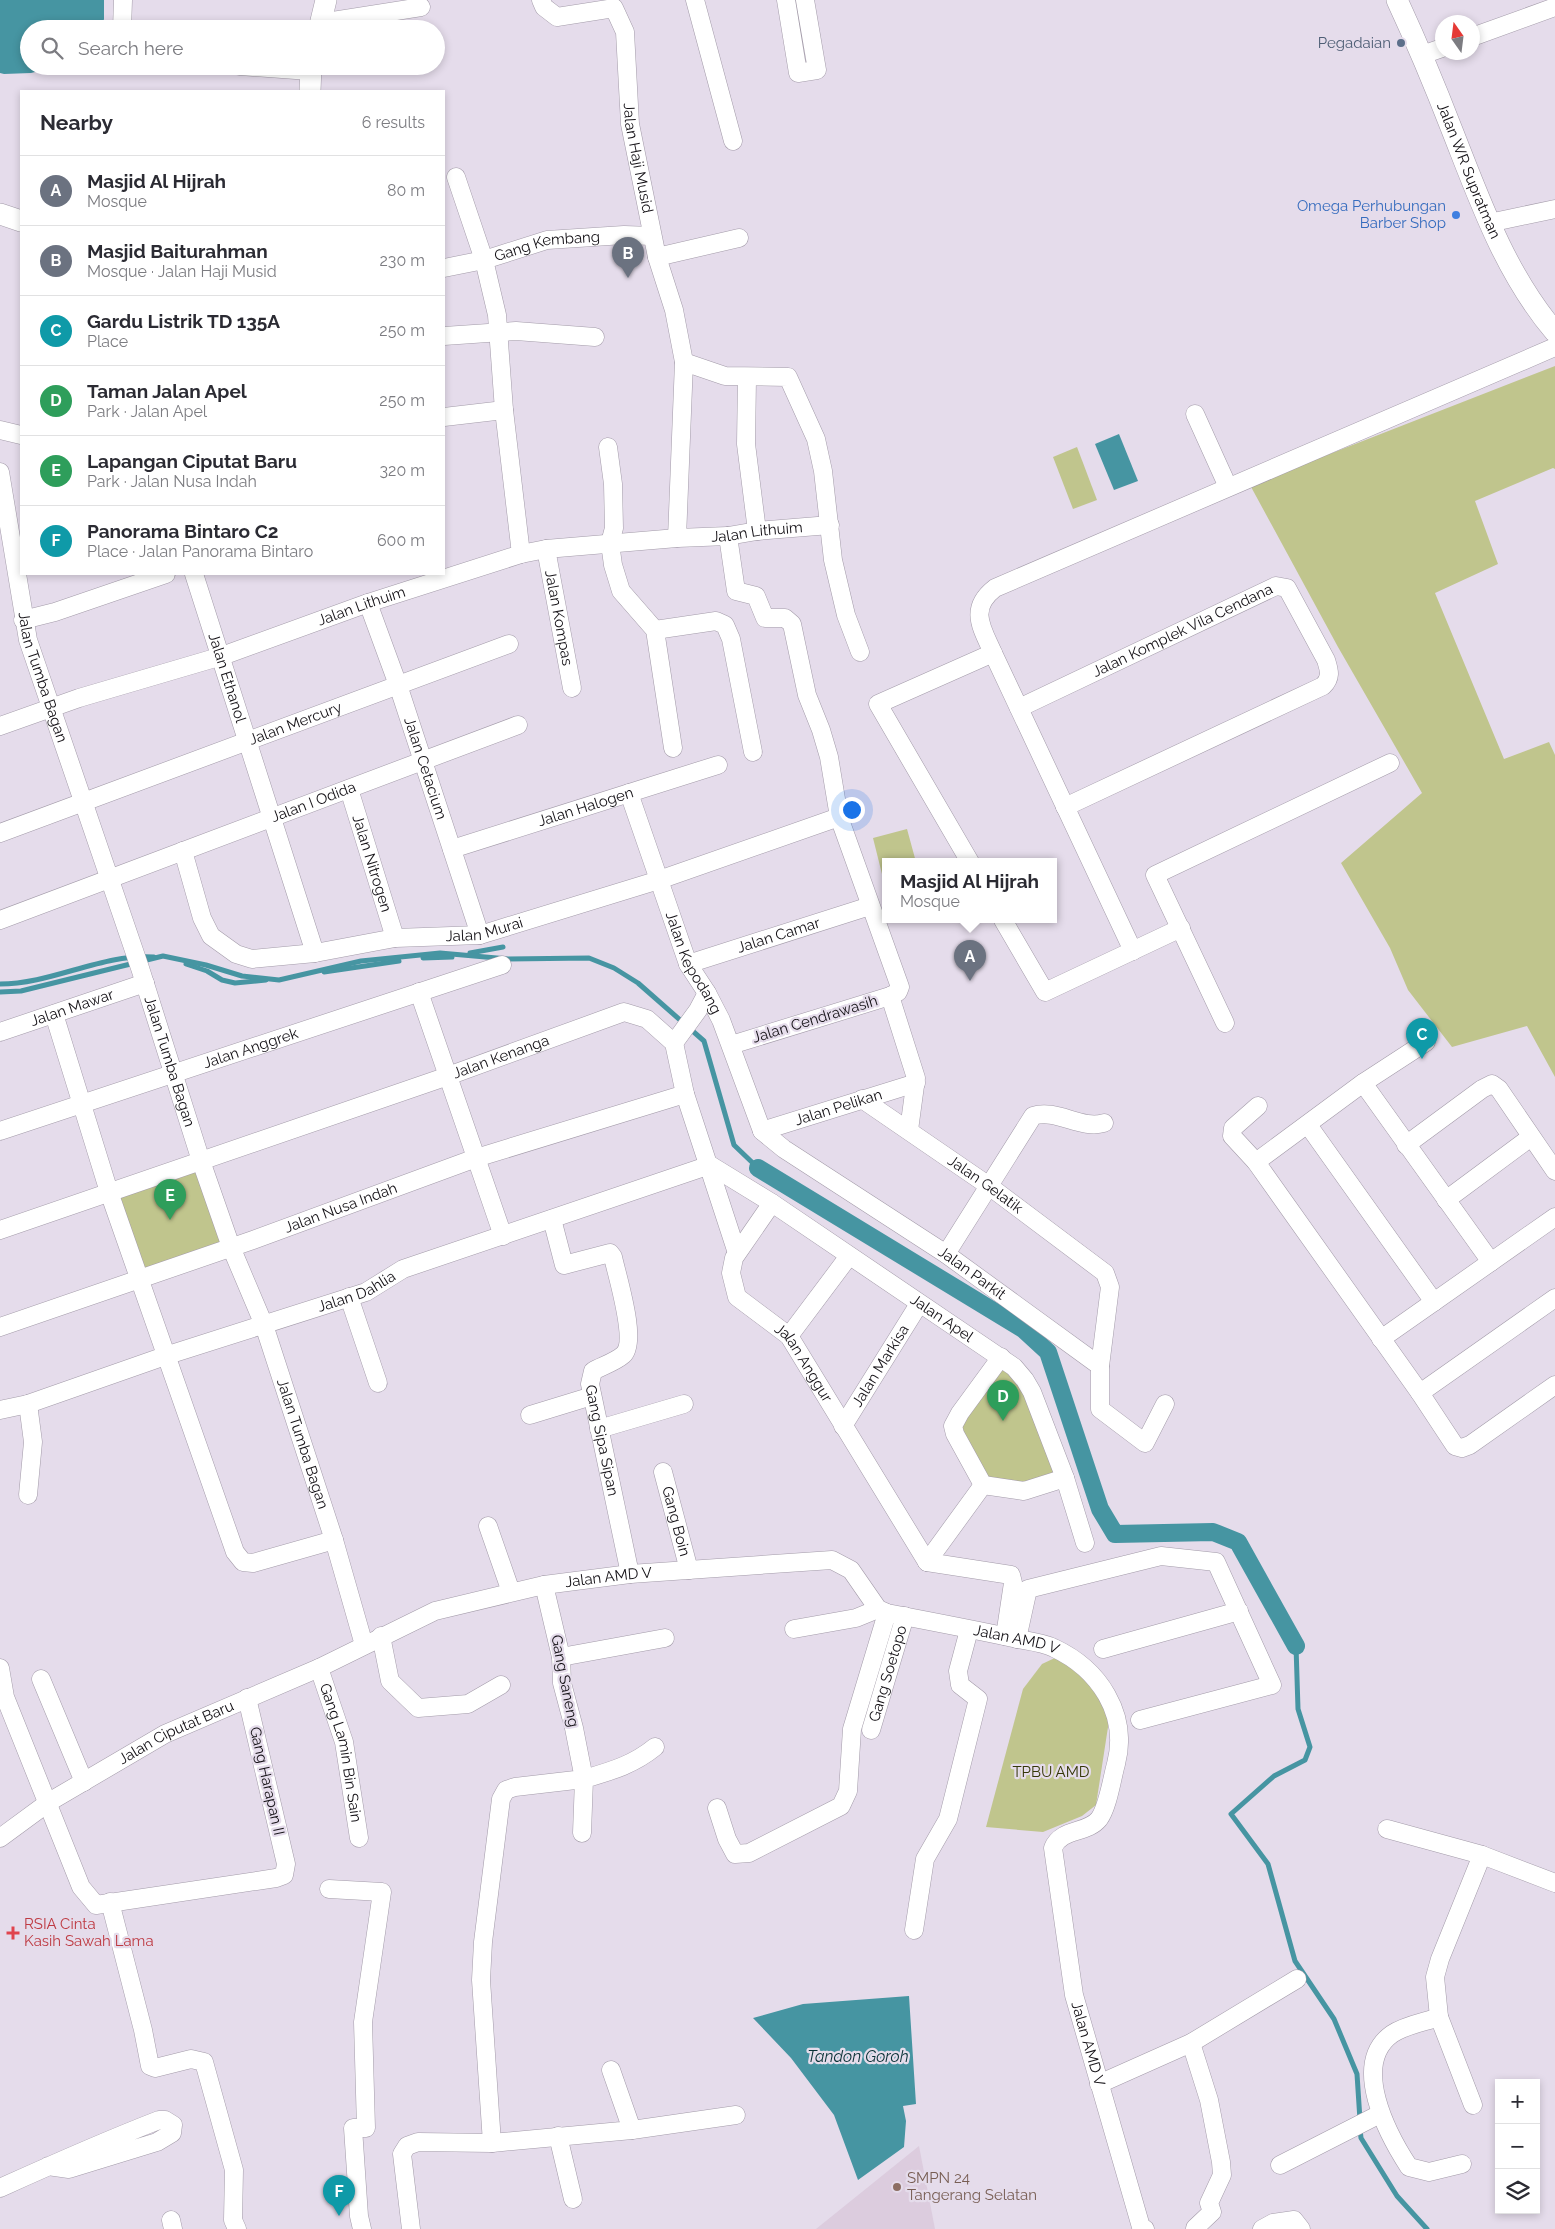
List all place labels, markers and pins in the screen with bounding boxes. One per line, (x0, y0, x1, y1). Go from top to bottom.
place label: Pegadaian (1318, 34, 1391, 52)
marker: Pegadaian (1395, 37, 1407, 49)
place label: Omega Perhubungan Barber Shop (1297, 197, 1446, 232)
marker: Omega Perhubungan Barber Shop (1450, 209, 1462, 221)
pin: B (612, 237, 644, 278)
pin: A (954, 940, 986, 981)
pin: C (1406, 1018, 1438, 1059)
pin: E (154, 1179, 186, 1220)
pin: D (987, 1380, 1019, 1421)
place label: RSIA Cinta Kasih Sawah Lama (24, 1915, 154, 1950)
marker: RSIA Cinta Kasih Sawah Lama (6, 1926, 20, 1940)
place label: SMPN 24 Tangerang Selatan (907, 2169, 1037, 2204)
pin: F (323, 2175, 355, 2216)
marker: SMPN 24 Tangerang Selatan (891, 2181, 903, 2193)

